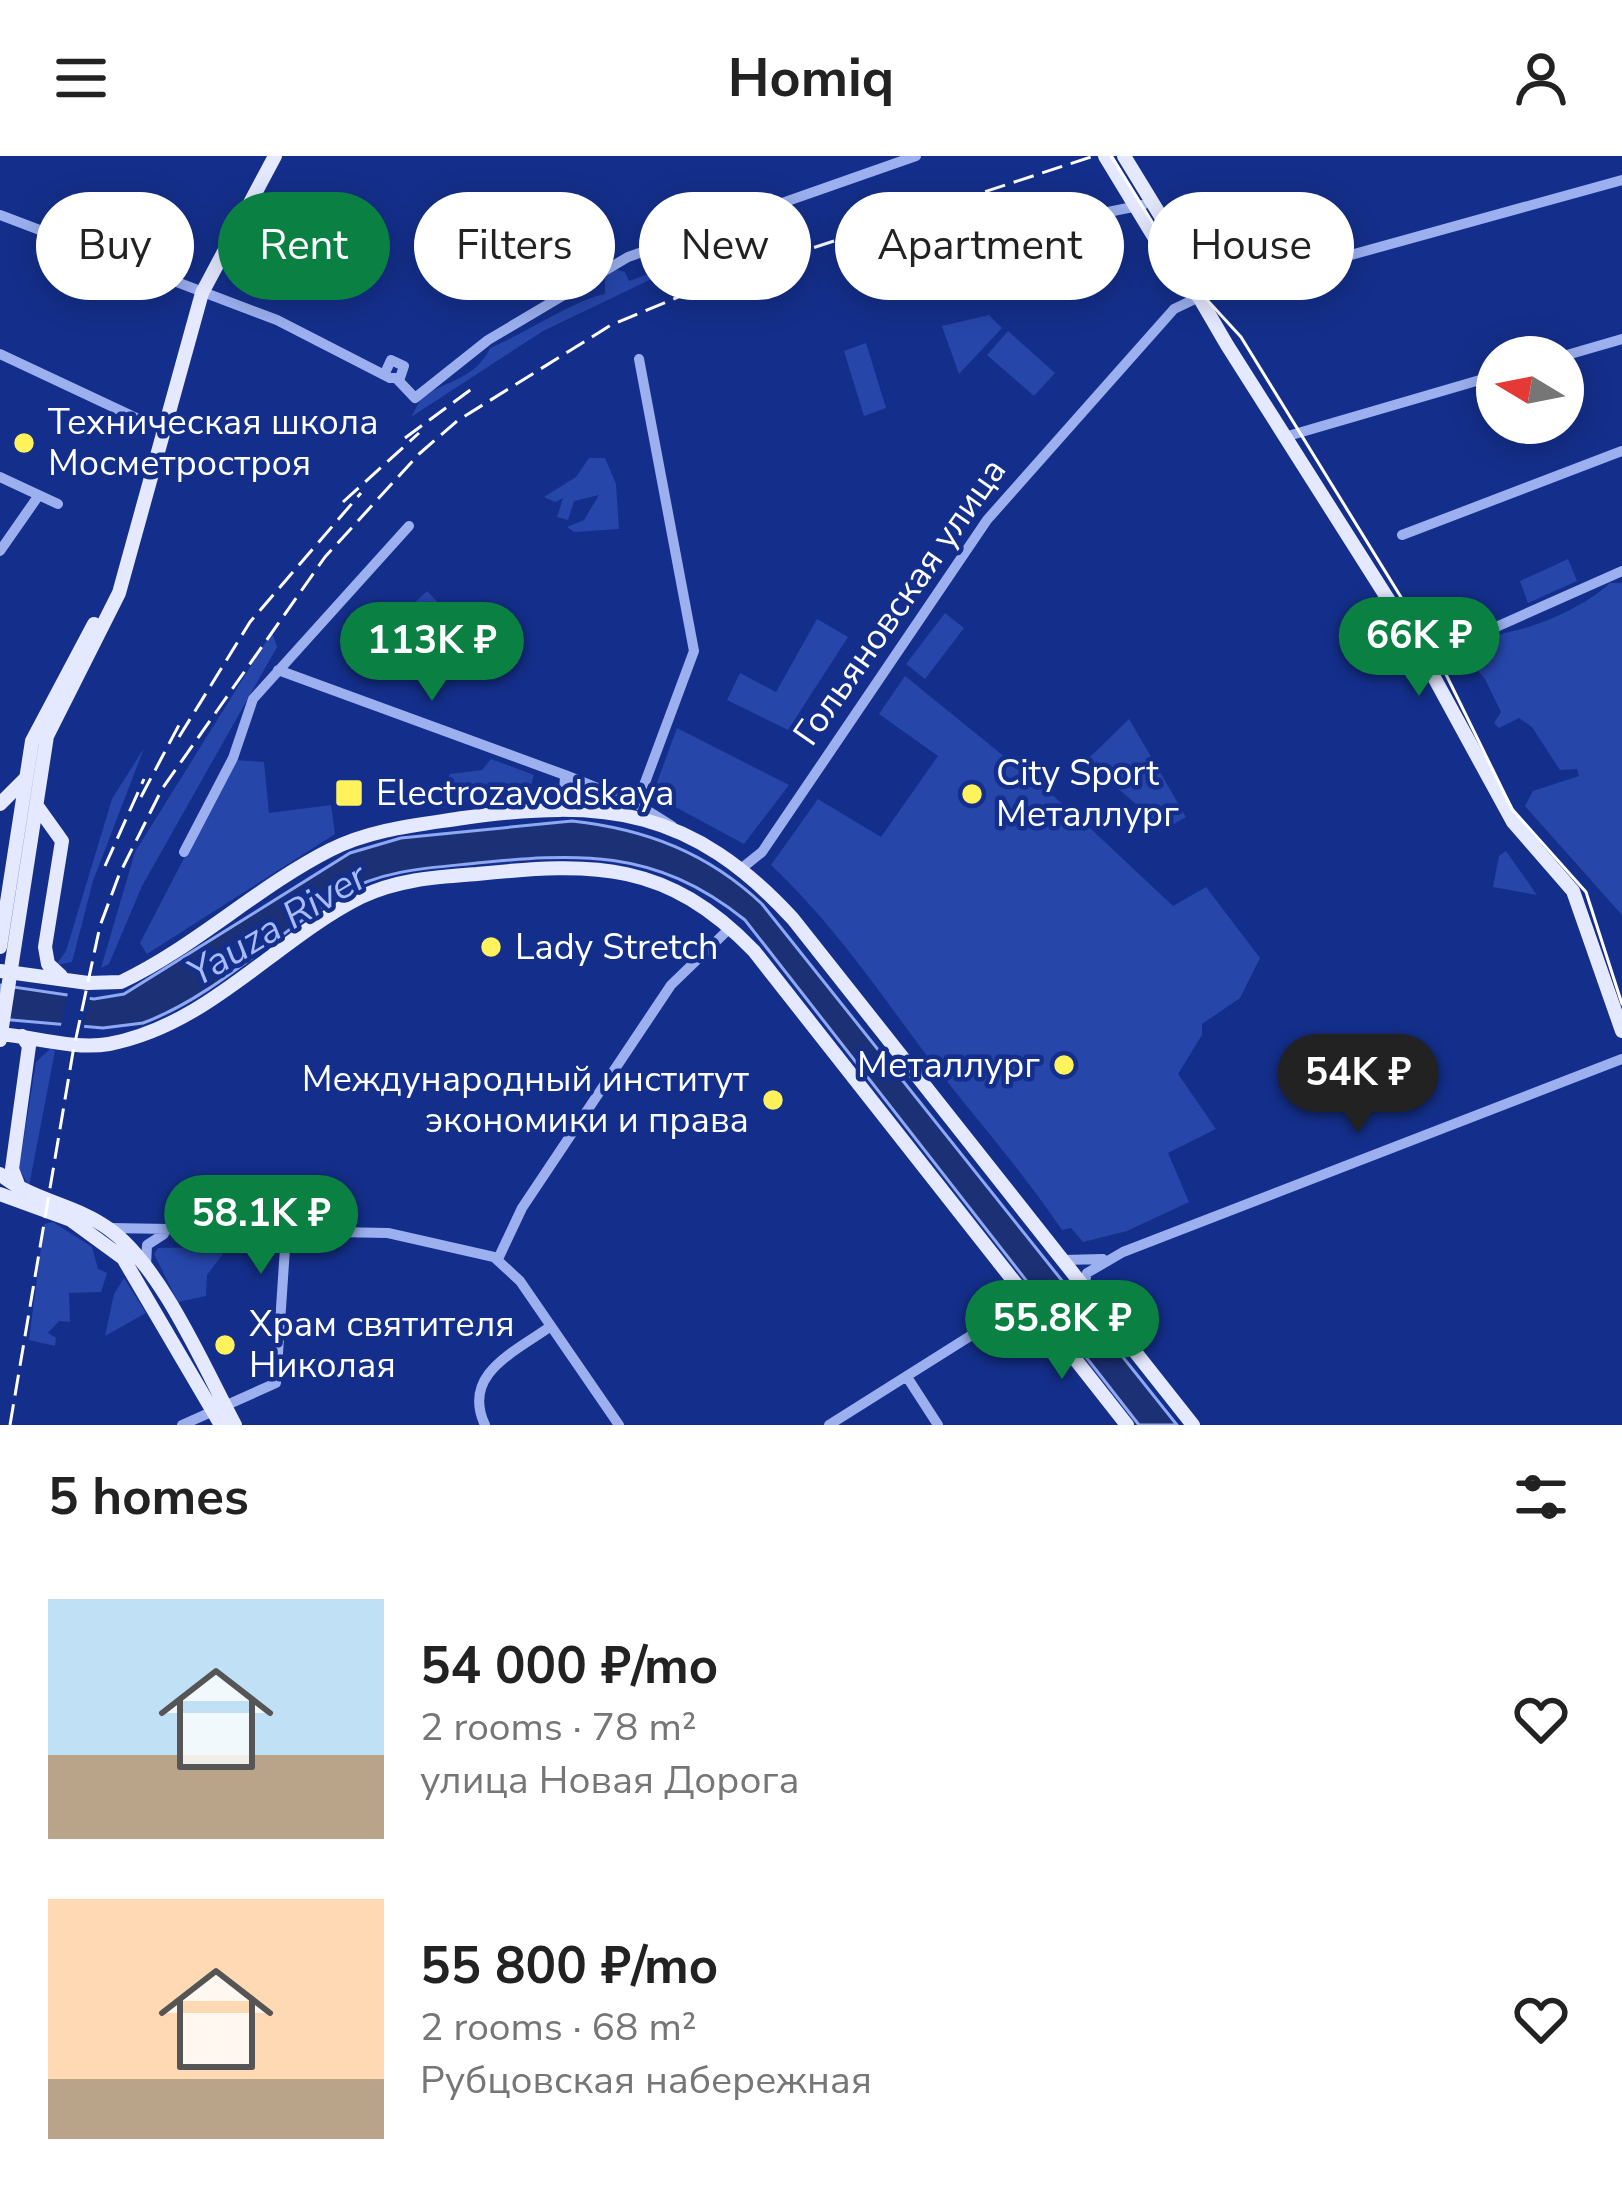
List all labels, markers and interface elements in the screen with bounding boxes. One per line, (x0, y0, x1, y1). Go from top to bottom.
text: Homiq (728, 41, 894, 115)
icon: menu (48, 45, 114, 111)
icon: person (1508, 45, 1574, 111)
chip: Buy (36, 192, 194, 300)
chip: Rent (218, 192, 390, 300)
chip: Filters (414, 192, 615, 300)
chip: New (639, 192, 811, 300)
chip: Apartment (835, 192, 1124, 300)
chip: House (1148, 192, 1354, 300)
north arrow (1476, 336, 1584, 444)
map controls (1476, 336, 1584, 444)
place label: Техническая школа Мосметростроя (48, 398, 379, 488)
marker: Техническая школа Мосметростроя (11, 430, 37, 456)
street label: Гольяновская улица (782, 448, 1018, 756)
pin: 66K ₽ (1335, 597, 1503, 699)
pin: 113K ₽ (334, 602, 530, 704)
text: 66K ₽ (1366, 609, 1472, 662)
text: 113K ₽ (367, 614, 497, 667)
place label: City Sport Металлург (996, 749, 1179, 839)
place label: Electrozavodskaya (376, 769, 674, 818)
marker: Electrozavodskaya (333, 777, 365, 809)
marker: City Sport Металлург (959, 781, 985, 807)
water label: Yauza River (177, 850, 378, 999)
place label: Lady Stretch (515, 923, 718, 972)
marker: Lady Stretch (478, 934, 504, 960)
pin: 54K ₽ (1274, 1034, 1442, 1136)
place label: Металлург (857, 1041, 1040, 1090)
text: 54K ₽ (1305, 1046, 1411, 1099)
marker: Металлург (1051, 1052, 1077, 1078)
place label: Международный институт экономики и права (302, 1055, 749, 1145)
marker: Международный институт экономики и права (760, 1087, 786, 1113)
pin: 58.1K ₽ (150, 1175, 372, 1277)
text: 58.1K ₽ (191, 1187, 331, 1240)
pin: 55.8K ₽ (951, 1280, 1173, 1382)
text: 55.8K ₽ (992, 1292, 1132, 1345)
place label: Храм святителя Николая (249, 1300, 515, 1390)
marker: Храм святителя Николая (212, 1332, 238, 1358)
text: 5 homes (48, 1462, 249, 1532)
icon: filters (1508, 1464, 1574, 1530)
text: 54 000 ₽/mo (420, 1631, 718, 1701)
icon: home (144, 1647, 288, 1791)
icon: heart (1508, 1686, 1574, 1752)
text: 2 rooms · 78 m² (420, 1701, 697, 1754)
text: улица Новая Дорога (420, 1754, 800, 1807)
text: 55 800 ₽/mo (420, 1931, 718, 2001)
icon: home (144, 1947, 288, 2091)
icon: heart (1508, 1986, 1574, 2052)
text: 2 rooms · 68 m² (420, 2001, 697, 2054)
text: Рубцовская набережная (420, 2054, 872, 2107)

